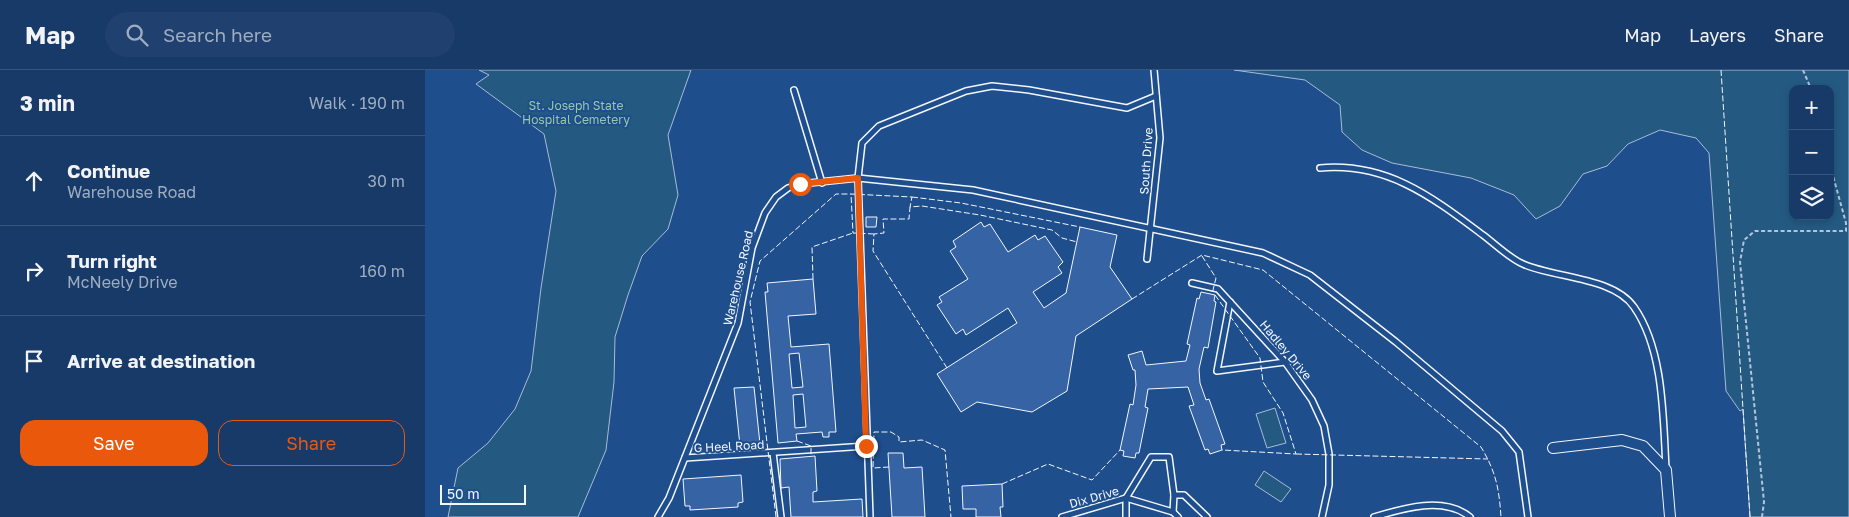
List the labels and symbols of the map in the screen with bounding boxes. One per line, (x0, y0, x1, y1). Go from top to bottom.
park label: St. Joseph State Hospital Cemetery (522, 98, 630, 127)
street label: South Drive (1136, 127, 1156, 195)
route start (789, 173, 812, 196)
street label: Warehouse Road (720, 229, 756, 327)
street label: Hadley Drive (1257, 317, 1315, 383)
route end (855, 435, 878, 458)
street label: G Heel Road (693, 437, 765, 455)
scale bar (440, 482, 526, 505)
street label: Dix Drive (1067, 483, 1121, 511)

